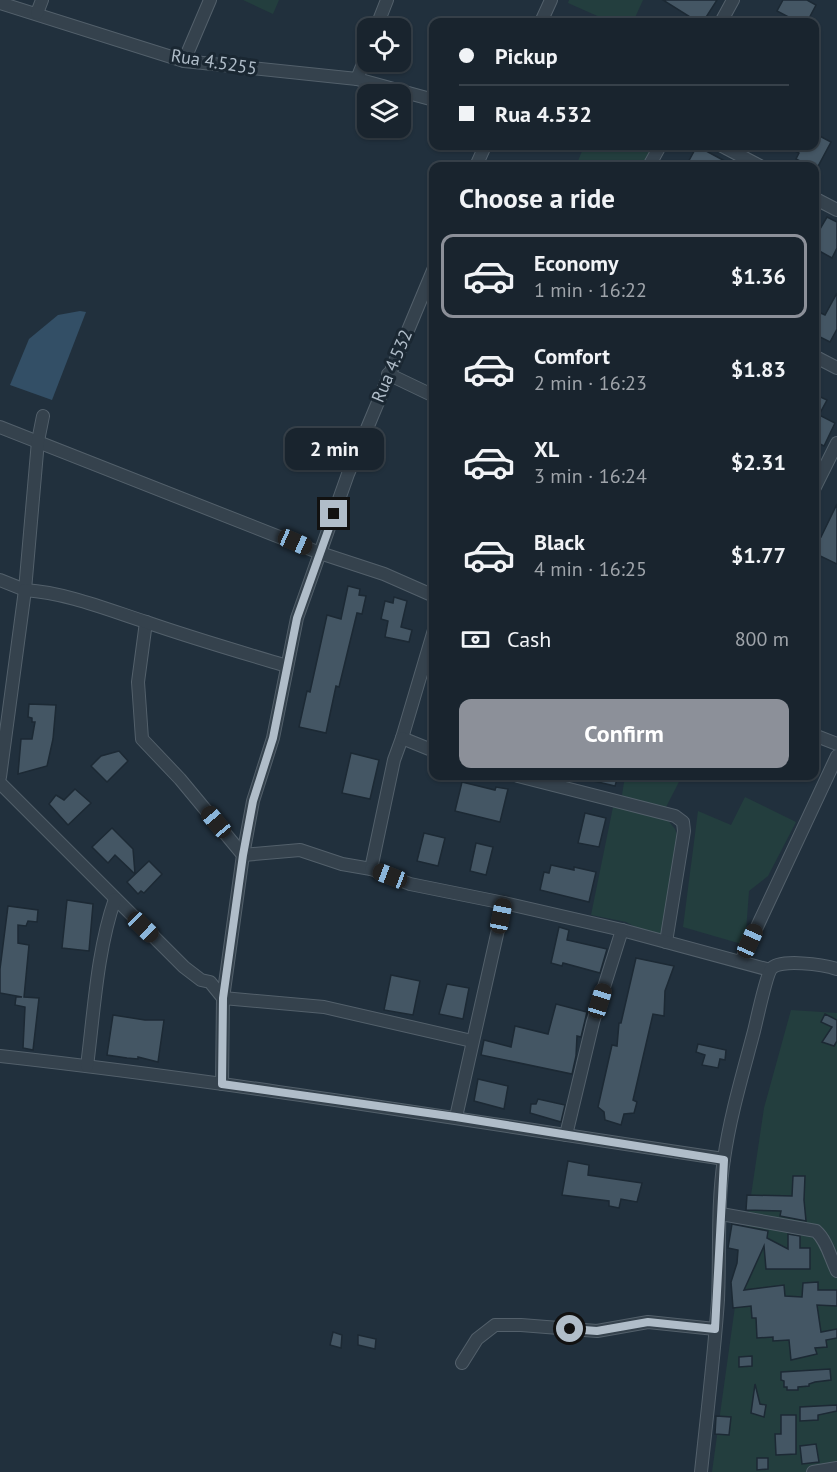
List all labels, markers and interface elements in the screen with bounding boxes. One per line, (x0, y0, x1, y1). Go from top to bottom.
map controls (357, 18, 411, 138)
button: locate (357, 18, 411, 72)
text: Pickup (495, 42, 558, 70)
street label: Rua 4.5255 (169, 43, 259, 80)
button: layers (357, 84, 411, 138)
text: Rua 4.532 (495, 100, 592, 128)
text: Choose a ride (459, 181, 615, 215)
icon: car (462, 249, 516, 303)
text: Economy (534, 249, 618, 277)
text: $1.36 (731, 262, 786, 290)
text: 1 min · 16:22 (534, 277, 647, 303)
street label: Rua 4.532 (366, 326, 417, 406)
icon: car (462, 342, 516, 396)
text: Comfort (534, 342, 610, 370)
text: $1.83 (731, 355, 786, 383)
text: 2 min · 16:23 (534, 370, 647, 396)
callout: 2 min (284, 427, 384, 469)
icon: car (462, 435, 516, 489)
text: XL (534, 435, 559, 463)
text: 2 min (310, 436, 359, 462)
text: $2.31 (731, 448, 786, 476)
text: 3 min · 16:24 (534, 463, 647, 489)
route end (320, 500, 347, 527)
car (275, 526, 315, 558)
icon: car (462, 528, 516, 582)
text: Black (534, 528, 585, 556)
text: $1.77 (731, 541, 786, 569)
text: 4 min · 16:25 (534, 556, 647, 582)
icon: cash (459, 623, 492, 656)
text: Cash (507, 625, 551, 653)
text: 800 m (735, 626, 789, 652)
button: Confirm (459, 699, 789, 768)
car (198, 802, 234, 842)
car (370, 861, 410, 891)
car (489, 897, 513, 935)
car (124, 908, 162, 946)
car (734, 921, 766, 961)
car (586, 981, 614, 1021)
route start (556, 1315, 583, 1342)

